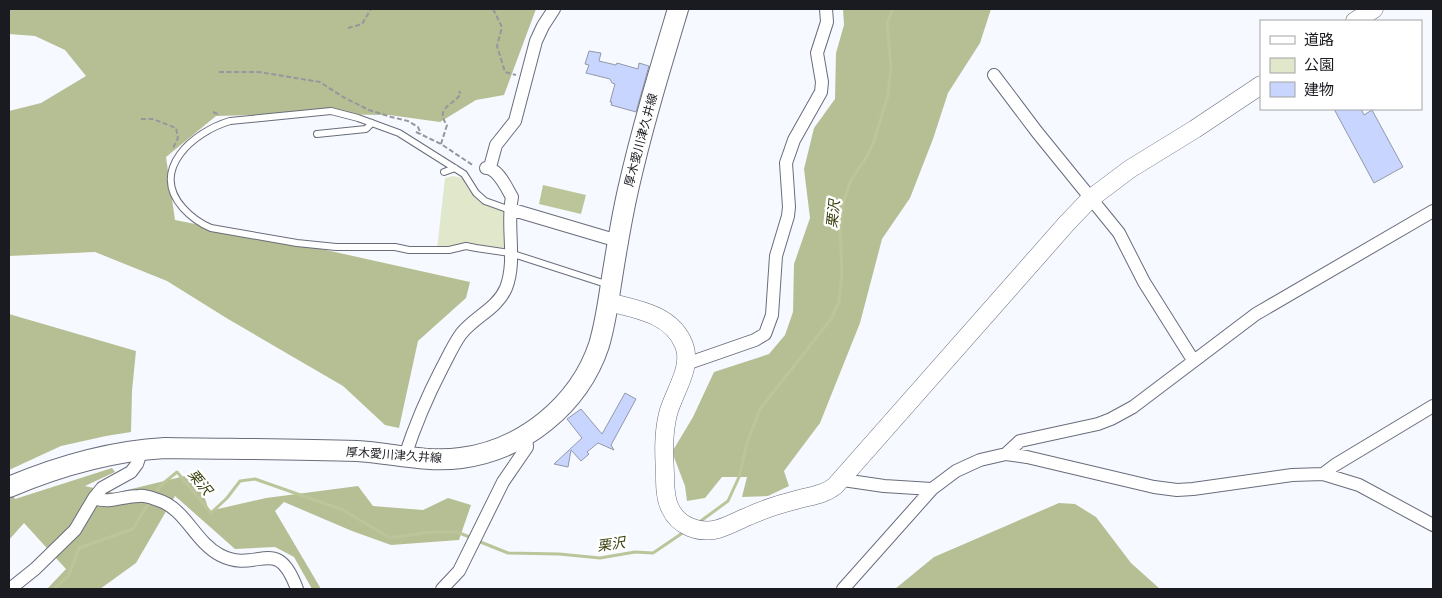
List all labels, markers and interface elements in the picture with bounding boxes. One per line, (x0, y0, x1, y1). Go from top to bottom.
legend (1260, 20, 1422, 110)
text: 道路 (1304, 30, 1334, 51)
text: 公園 (1304, 55, 1334, 76)
text: 建物 (1304, 80, 1334, 101)
street label: 厚木愛川津久井線 (621, 92, 662, 189)
water label: 栗沢 (823, 197, 846, 229)
street label: 厚木愛川津久井線 (345, 444, 442, 467)
water label: 栗沢 (183, 465, 217, 501)
water label: 栗沢 (596, 533, 628, 557)

